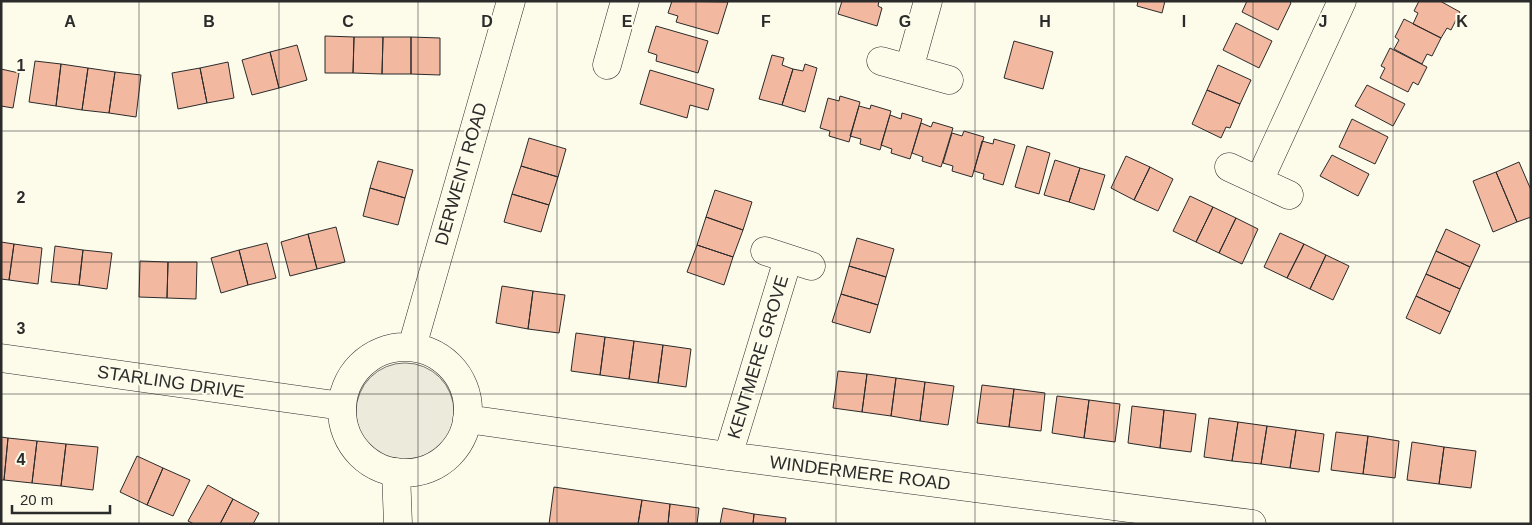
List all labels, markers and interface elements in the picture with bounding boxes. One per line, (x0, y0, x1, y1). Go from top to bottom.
text: A (64, 13, 76, 30)
text: B (203, 13, 215, 30)
text: C (342, 13, 354, 30)
text: D (481, 13, 493, 30)
text: E (622, 13, 633, 30)
text: F (761, 13, 771, 30)
text: G (899, 13, 911, 30)
text: H (1039, 13, 1051, 30)
text: I (1182, 13, 1186, 30)
text: J (1319, 13, 1327, 30)
text: K (1456, 13, 1468, 30)
text: 1 (17, 57, 26, 74)
street label: DERWENT ROAD (431, 100, 491, 248)
text: 2 (17, 189, 26, 206)
street label: KENTMERE GROVE (724, 273, 792, 441)
text: 3 (17, 320, 26, 337)
street label: STARLING DRIVE (96, 362, 246, 402)
text: 4 (17, 451, 26, 468)
street label: WINDERMERE ROAD (768, 452, 952, 494)
scale bar (12, 482, 110, 514)
text: 20 m (20, 491, 53, 508)

